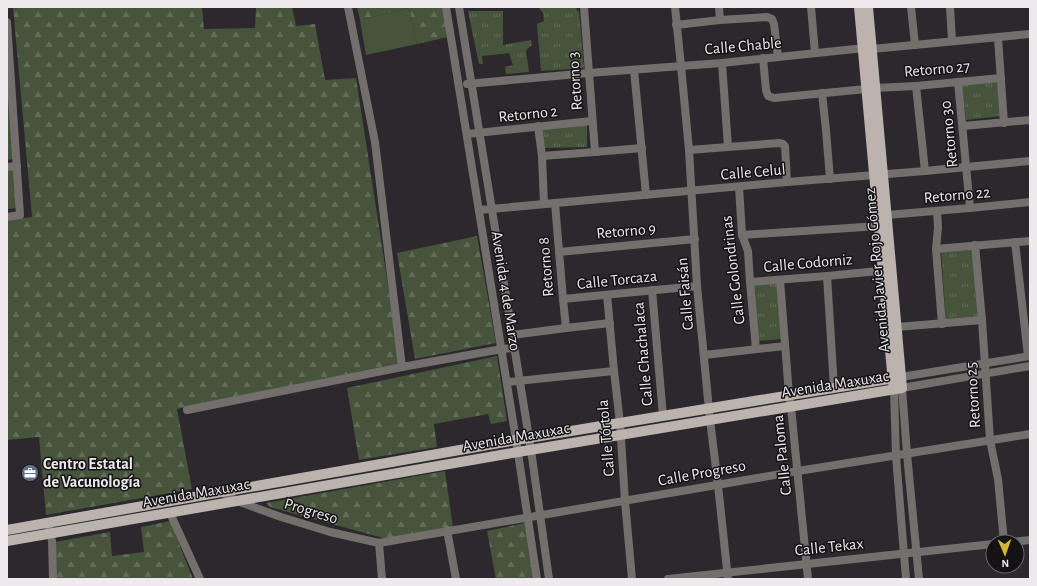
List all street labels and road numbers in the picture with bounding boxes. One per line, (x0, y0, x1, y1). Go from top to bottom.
street label: Calle Chable (704, 35, 782, 57)
street label: Retorno 3 (565, 51, 585, 111)
street label: Retorno 27 (903, 58, 971, 80)
street label: Retorno 30 (938, 100, 960, 168)
street label: Retorno 2 (498, 103, 558, 125)
street label: Calle Celul (720, 161, 786, 183)
street label: Retorno 22 (923, 184, 991, 206)
street label: Avenida Javier Rojo Gómez (862, 186, 893, 353)
street label: Calle Golondrinas (718, 215, 748, 325)
street label: Retorno 9 (596, 220, 656, 242)
street label: Avenida 4 de Marzo (489, 230, 523, 352)
street label: Retorno 8 (535, 237, 557, 297)
street label: Calle Codorniz (763, 251, 854, 275)
street label: Calle Faisán (674, 257, 696, 331)
street label: Calle Torcaza (576, 268, 658, 292)
street label: Calle Chachalaca (630, 301, 656, 407)
street label: Retorno 25 (963, 361, 983, 429)
street label: Avenida Maxuxac (780, 368, 890, 400)
street label: Calle Tórtola (595, 399, 617, 477)
street label: Calle Paloma (770, 414, 794, 496)
street label: Avenida Maxuxac (461, 420, 571, 454)
street label: Calle Progreso (657, 457, 747, 489)
street label: Avenida Maxuxac (141, 476, 251, 510)
street label: Progreso (282, 495, 340, 527)
street label: Calle Tekax (794, 535, 864, 559)

